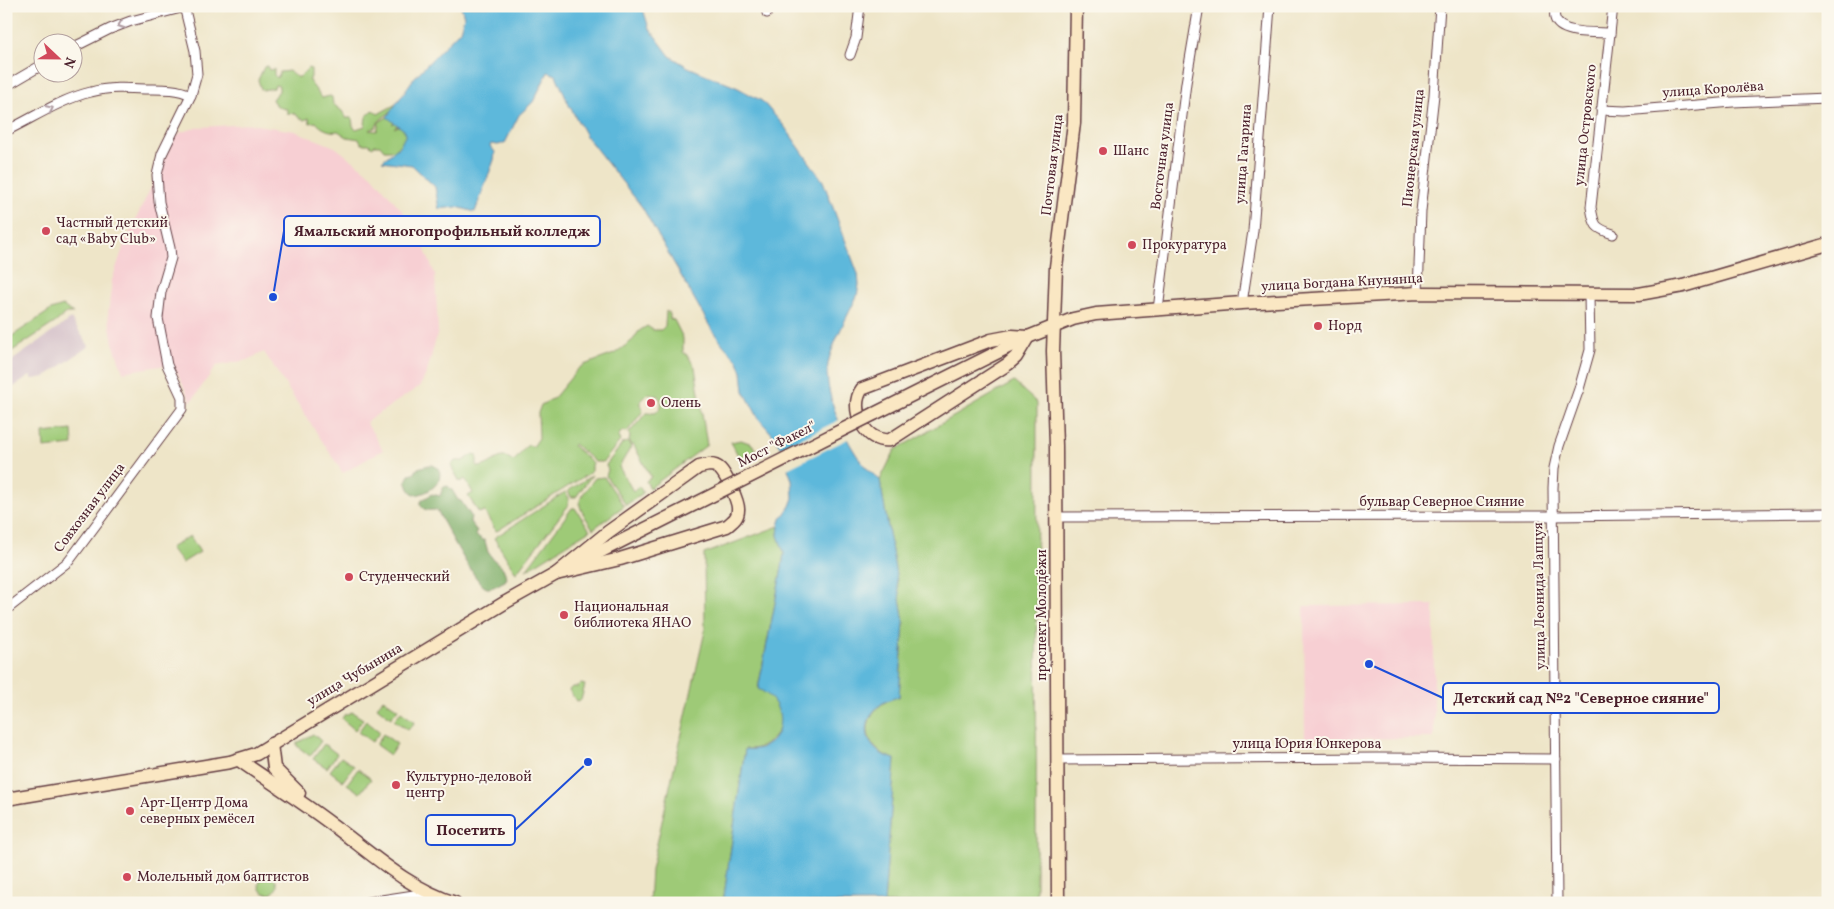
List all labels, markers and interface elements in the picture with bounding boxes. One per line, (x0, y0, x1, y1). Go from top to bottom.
one-way arrow (117, 19, 126, 29)
north arrow (32, 32, 82, 82)
text: N (58, 54, 79, 71)
street label: улица Островского (1570, 63, 1602, 187)
street label: улица Королёва (1661, 77, 1765, 103)
street label: Пионерская улица (1398, 88, 1430, 208)
street label: Восточная улица (1147, 101, 1179, 211)
street label: улица Гагарина (1231, 103, 1257, 205)
one-way arrow (45, 105, 54, 116)
street label: Почтовая улица (1037, 113, 1069, 217)
place label: Шанс (1113, 142, 1149, 161)
marker: Шанс (1097, 145, 1109, 157)
place label: Частный детский сад «Baby Club» (56, 214, 169, 249)
callout: Ямальский многопрофильный колледж (284, 216, 600, 246)
text: Ямальский многопрофильный колледж (294, 222, 590, 243)
marker: Частный детский сад «Baby Club» (40, 225, 52, 237)
place label: Прокуратура (1142, 236, 1227, 255)
marker: Прокуратура (1126, 239, 1138, 251)
street label: улица Богдана Кнунянца (1261, 269, 1424, 297)
place label: Норд (1328, 317, 1362, 336)
marker: Норд (1312, 320, 1324, 332)
place label: Олень (661, 394, 701, 413)
marker: Олень (645, 397, 657, 409)
street label: Мост "Факел" (735, 417, 819, 473)
street label: Совхозная улица (50, 459, 130, 557)
street label: бульвар Северное Сияние (1360, 493, 1525, 512)
street label: улица Леонида Лапцуя (1529, 522, 1551, 670)
street label: проспект Молодёжи (1033, 549, 1052, 681)
place label: Студенческий (359, 568, 450, 587)
marker: Студенческий (343, 571, 355, 583)
place label: Национальная библиотека ЯНАО (574, 598, 691, 633)
marker: Национальная библиотека ЯНАО (558, 609, 570, 621)
street label: улица Чубынина (304, 639, 406, 711)
callout: Детский сад №2 "Северное сияние" (1443, 683, 1719, 713)
text: Детский сад №2 "Северное сияние" (1453, 689, 1709, 710)
street label: улица Юрия Юнкерова (1233, 735, 1381, 754)
place label: Культурно-деловой центр (406, 768, 532, 803)
marker: Культурно-деловой центр (390, 779, 402, 791)
place label: Арт-Центр Дома северных ремёсел (140, 794, 255, 829)
marker: Арт-Центр Дома северных ремёсел (124, 805, 136, 817)
callout: Посетить (426, 815, 515, 845)
text: Посетить (436, 821, 506, 842)
place label: Молельный дом баптистов (137, 868, 309, 887)
marker: Молельный дом баптистов (121, 871, 133, 883)

